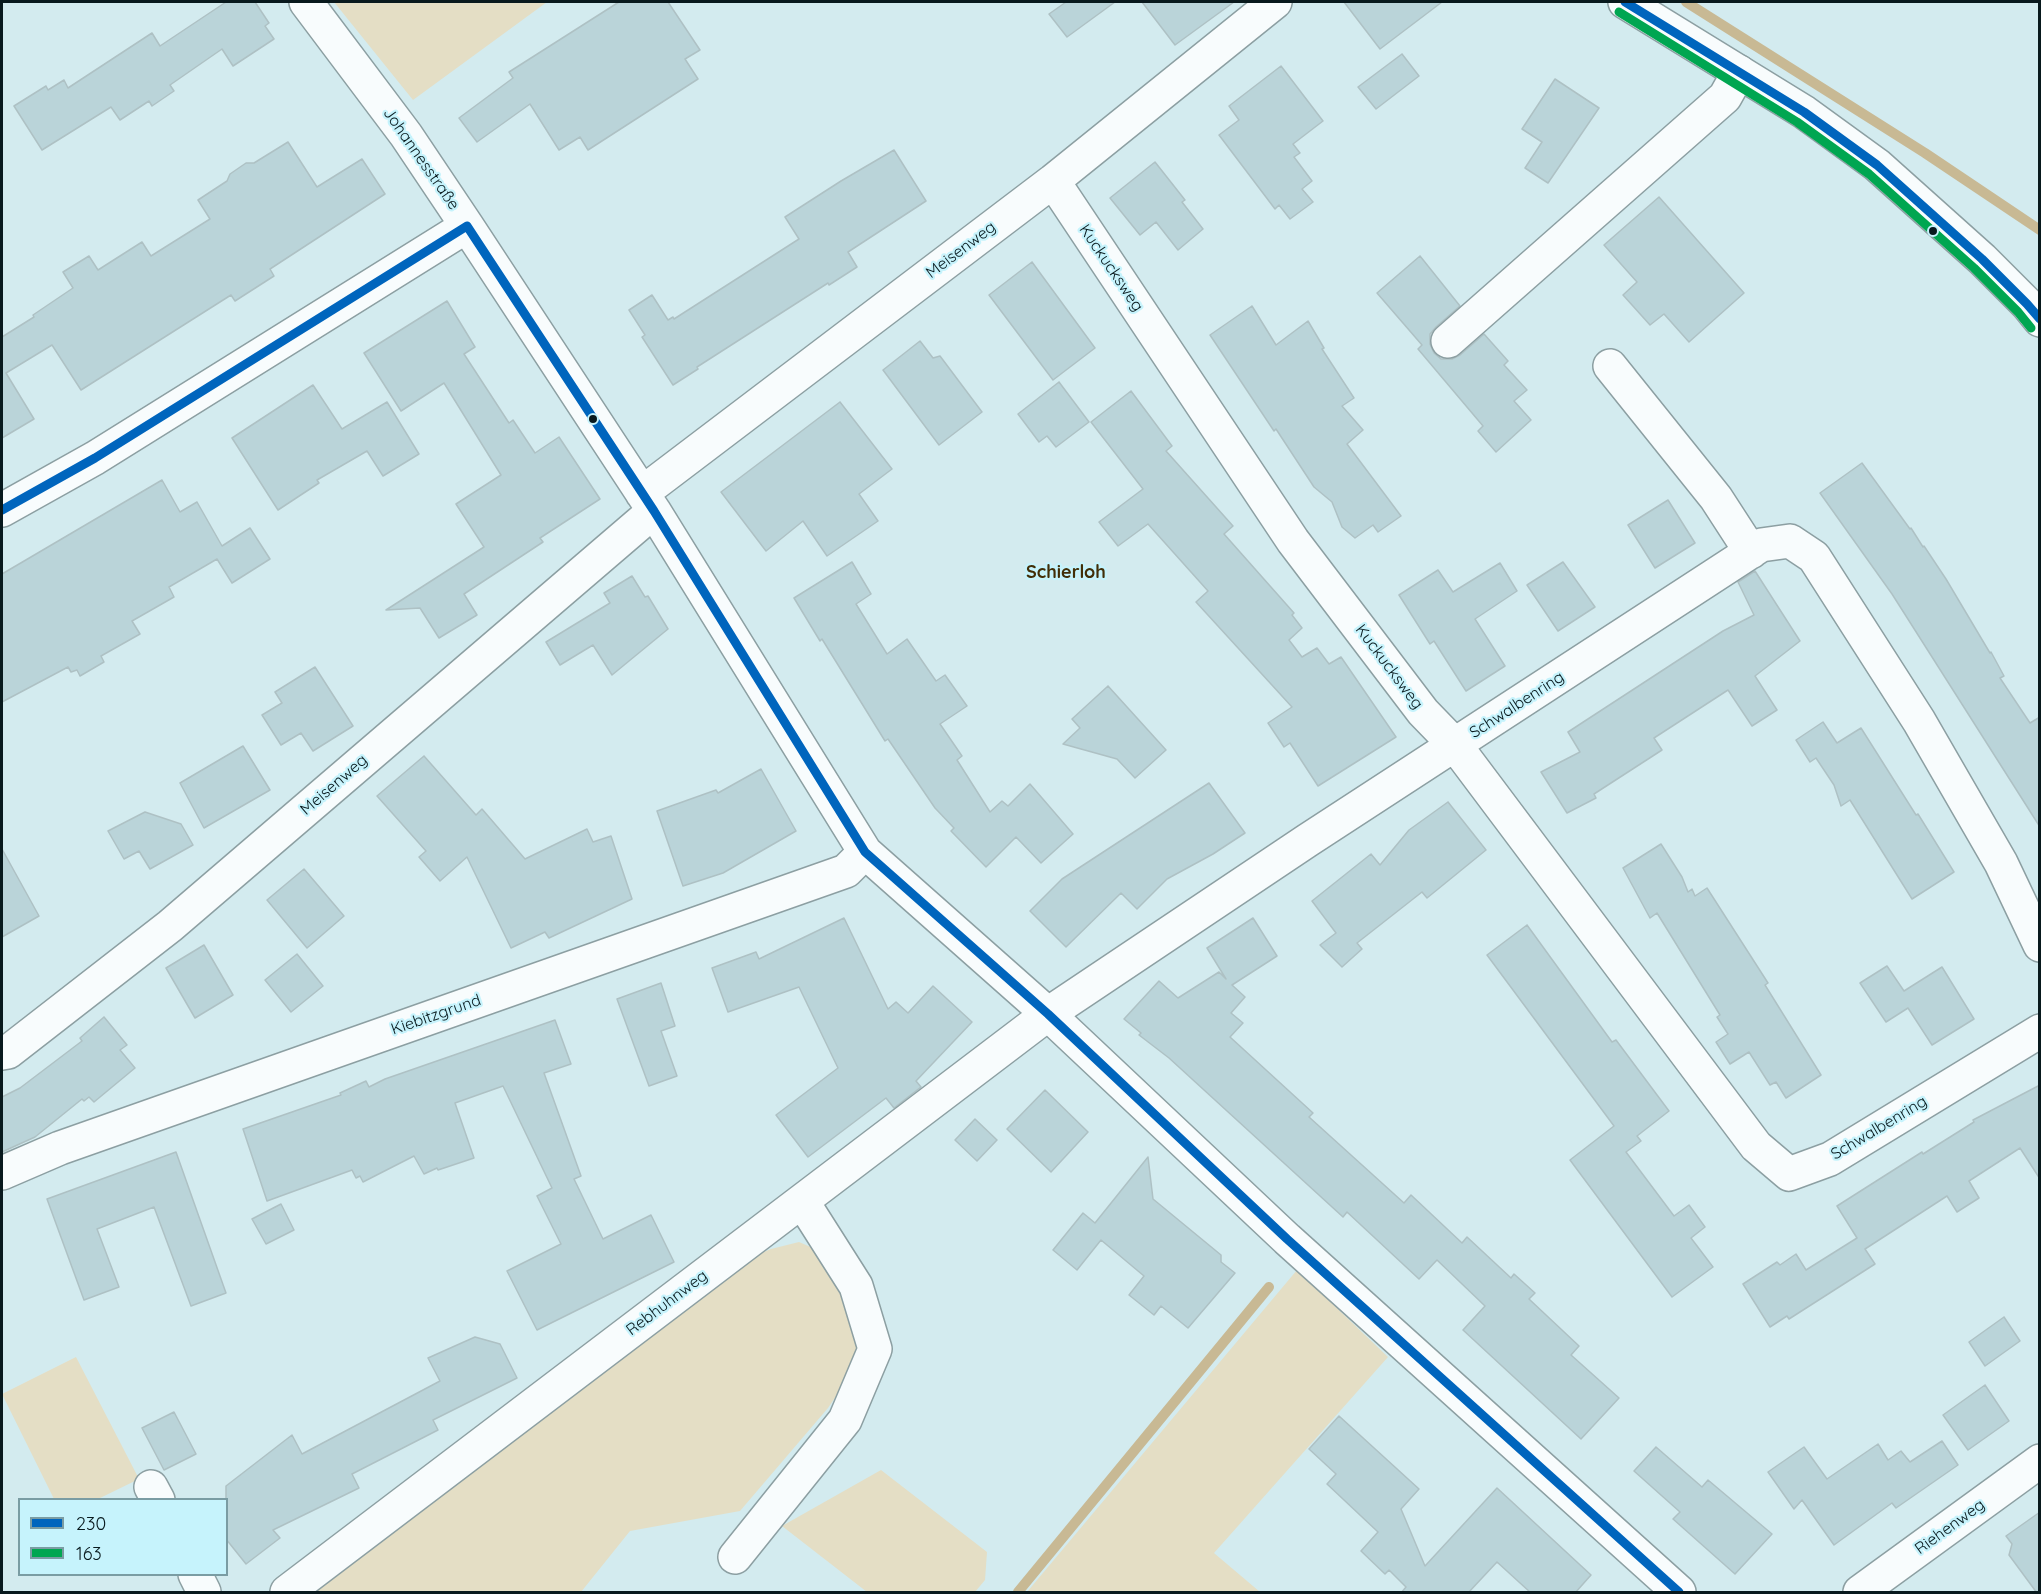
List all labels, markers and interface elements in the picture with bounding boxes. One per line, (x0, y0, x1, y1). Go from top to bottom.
street label: Johannesstraße (379, 104, 463, 214)
street label: Meisenweg (922, 218, 1000, 282)
street label: Kuckucksweg (1075, 221, 1147, 315)
unlabelled marker (1927, 225, 1939, 237)
unlabelled marker (587, 413, 599, 425)
district label: Schierloh (1026, 562, 1106, 584)
street label: Kuckucksweg (1351, 621, 1427, 713)
street label: Schwalbenring (1466, 667, 1568, 743)
street label: Meisenweg (297, 751, 371, 819)
street label: Kiebitzgrund (389, 991, 483, 1039)
street label: Schwalbenring (1827, 1092, 1931, 1164)
street label: Rebhuhnweg (623, 1266, 711, 1340)
street label: Riehenweg (1911, 1495, 1989, 1559)
legend (18, 1498, 228, 1576)
text: 230 (76, 1512, 106, 1535)
text: 163 (76, 1542, 102, 1565)

